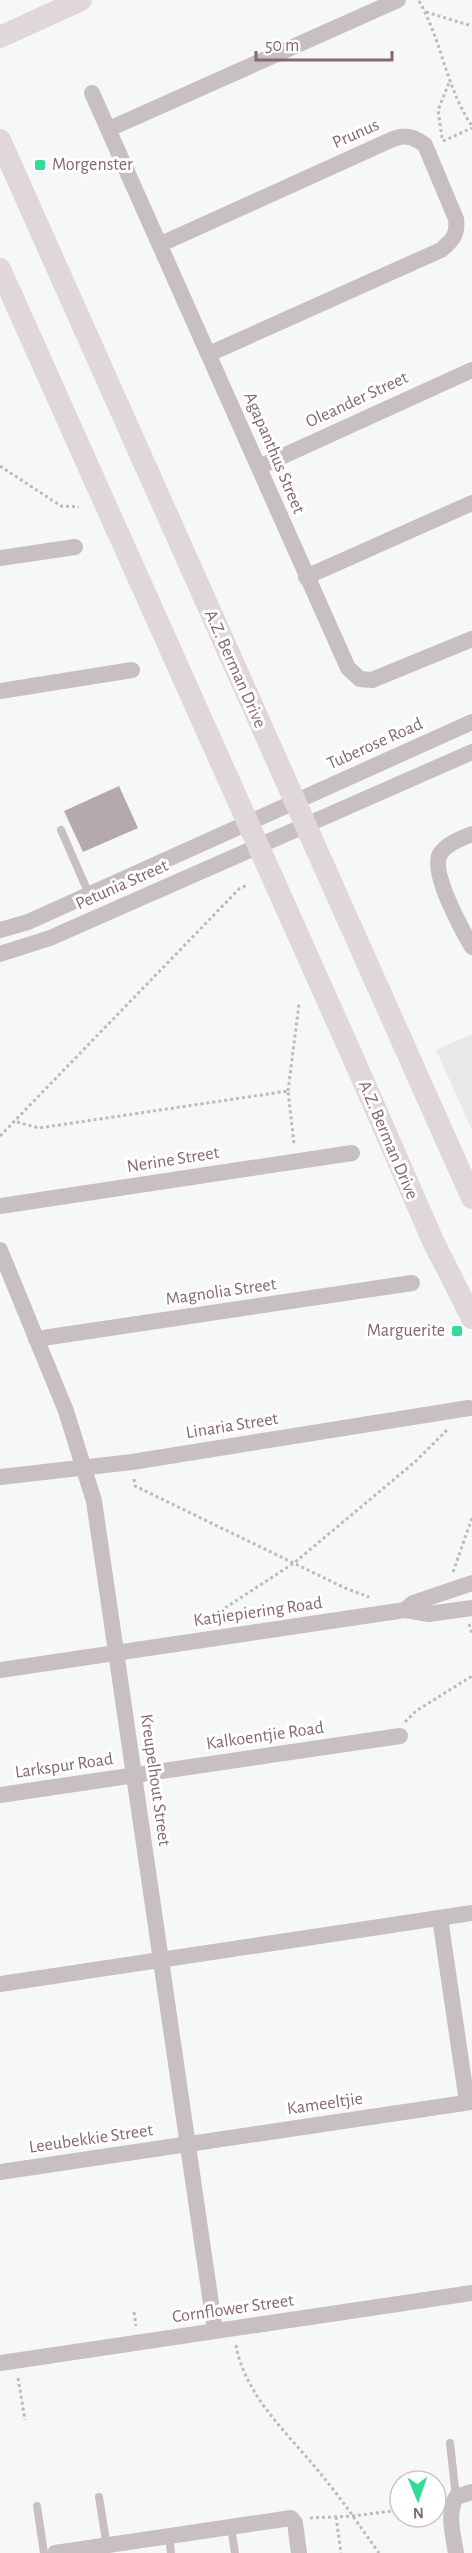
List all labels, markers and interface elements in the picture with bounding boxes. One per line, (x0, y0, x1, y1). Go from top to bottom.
scale bar (256, 24, 392, 62)
text: 50 m (265, 37, 299, 55)
street label: Prunus (330, 116, 382, 152)
place label: Morgenster (52, 156, 133, 174)
marker: Morgenster (33, 158, 47, 172)
street label: Oleander Street (303, 368, 411, 431)
street label: Agapanthus Street (240, 390, 308, 517)
street label: A.Z. Berman Drive (201, 607, 269, 731)
street label: Tuberose Road (324, 715, 426, 773)
street label: Petunia Street (73, 857, 171, 913)
street label: A.Z. Berman Drive (355, 1078, 421, 1202)
street label: Nerine Street (125, 1144, 221, 1176)
street label: Magnolia Street (164, 1275, 278, 1309)
place label: Marguerite (367, 1322, 445, 1340)
marker: Marguerite (450, 1324, 464, 1338)
street label: Linaria Street (185, 1410, 280, 1442)
street label: Katjiepiering Road (192, 1594, 324, 1630)
street label: Kreupelhout Street (137, 1713, 173, 1848)
street label: Kalkoentjie Road (205, 1719, 325, 1753)
street label: Larkspur Road (14, 1750, 114, 1782)
street label: Kameeltjie (286, 2090, 364, 2118)
street label: Leeubekkie Street (28, 2121, 154, 2157)
street label: Cornflower Street (171, 2292, 295, 2326)
north arrow (388, 2469, 448, 2529)
text: N (413, 2505, 424, 2521)

